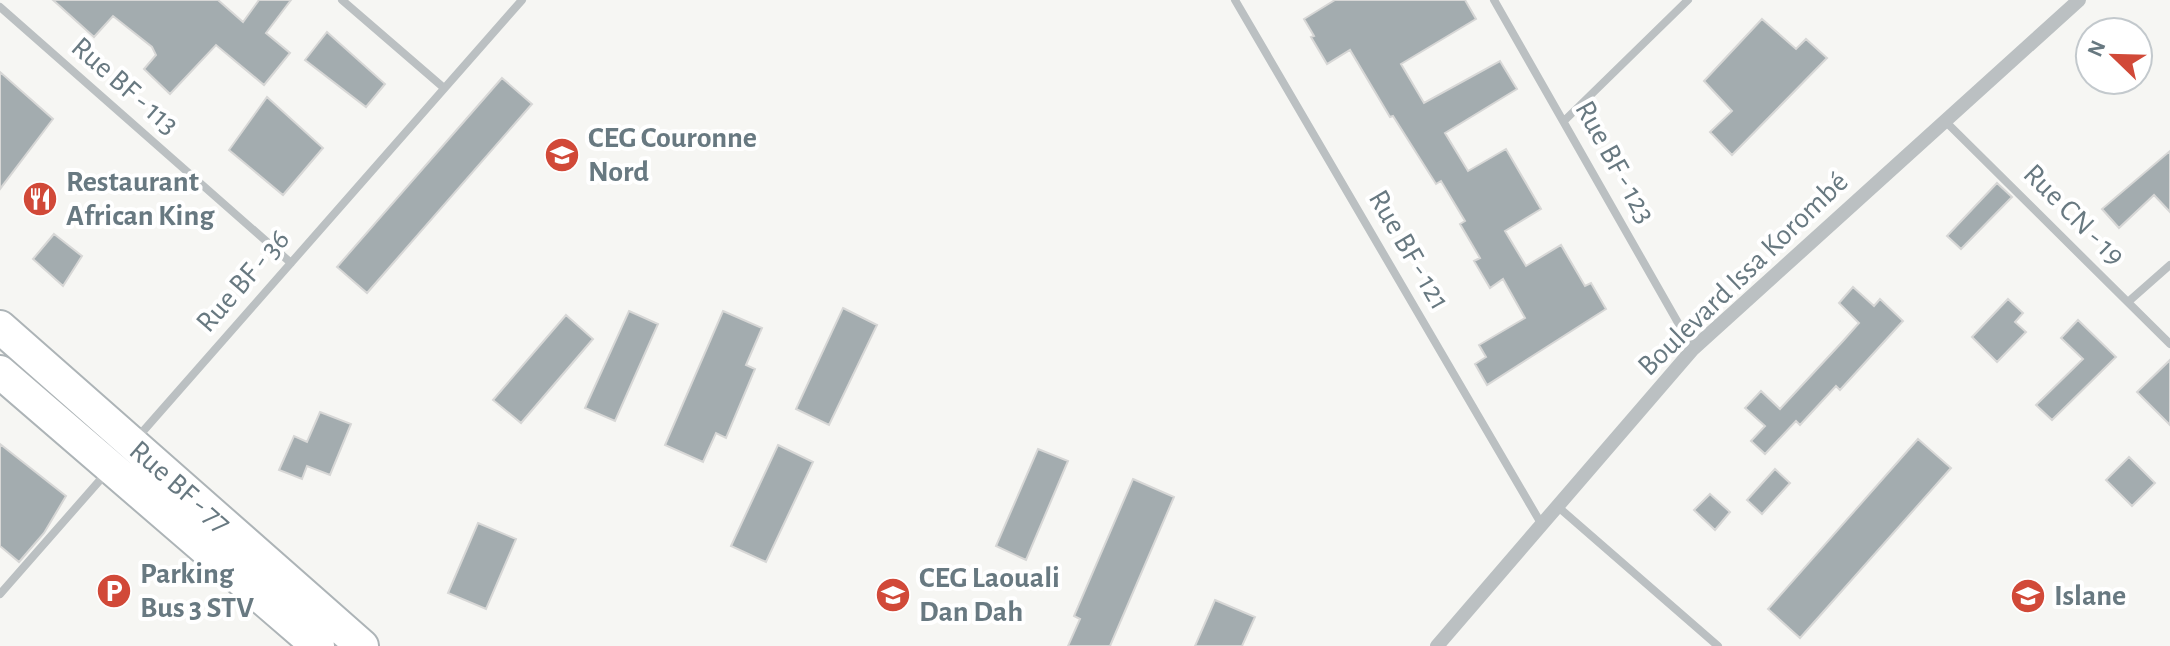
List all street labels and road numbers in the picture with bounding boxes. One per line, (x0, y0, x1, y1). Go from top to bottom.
street label: Rue BF - 113 (66, 32, 184, 140)
street label: Rue BF - 123 (1569, 96, 1661, 228)
street label: Rue CN - 19 (2018, 159, 2130, 271)
street label: Boulevard Issa Korombé (1632, 166, 1854, 382)
street label: Rue BF - 121 (1363, 185, 1455, 315)
street label: Rue BF - 36 (191, 224, 295, 338)
street label: Rue BF - 77 (124, 435, 236, 539)

